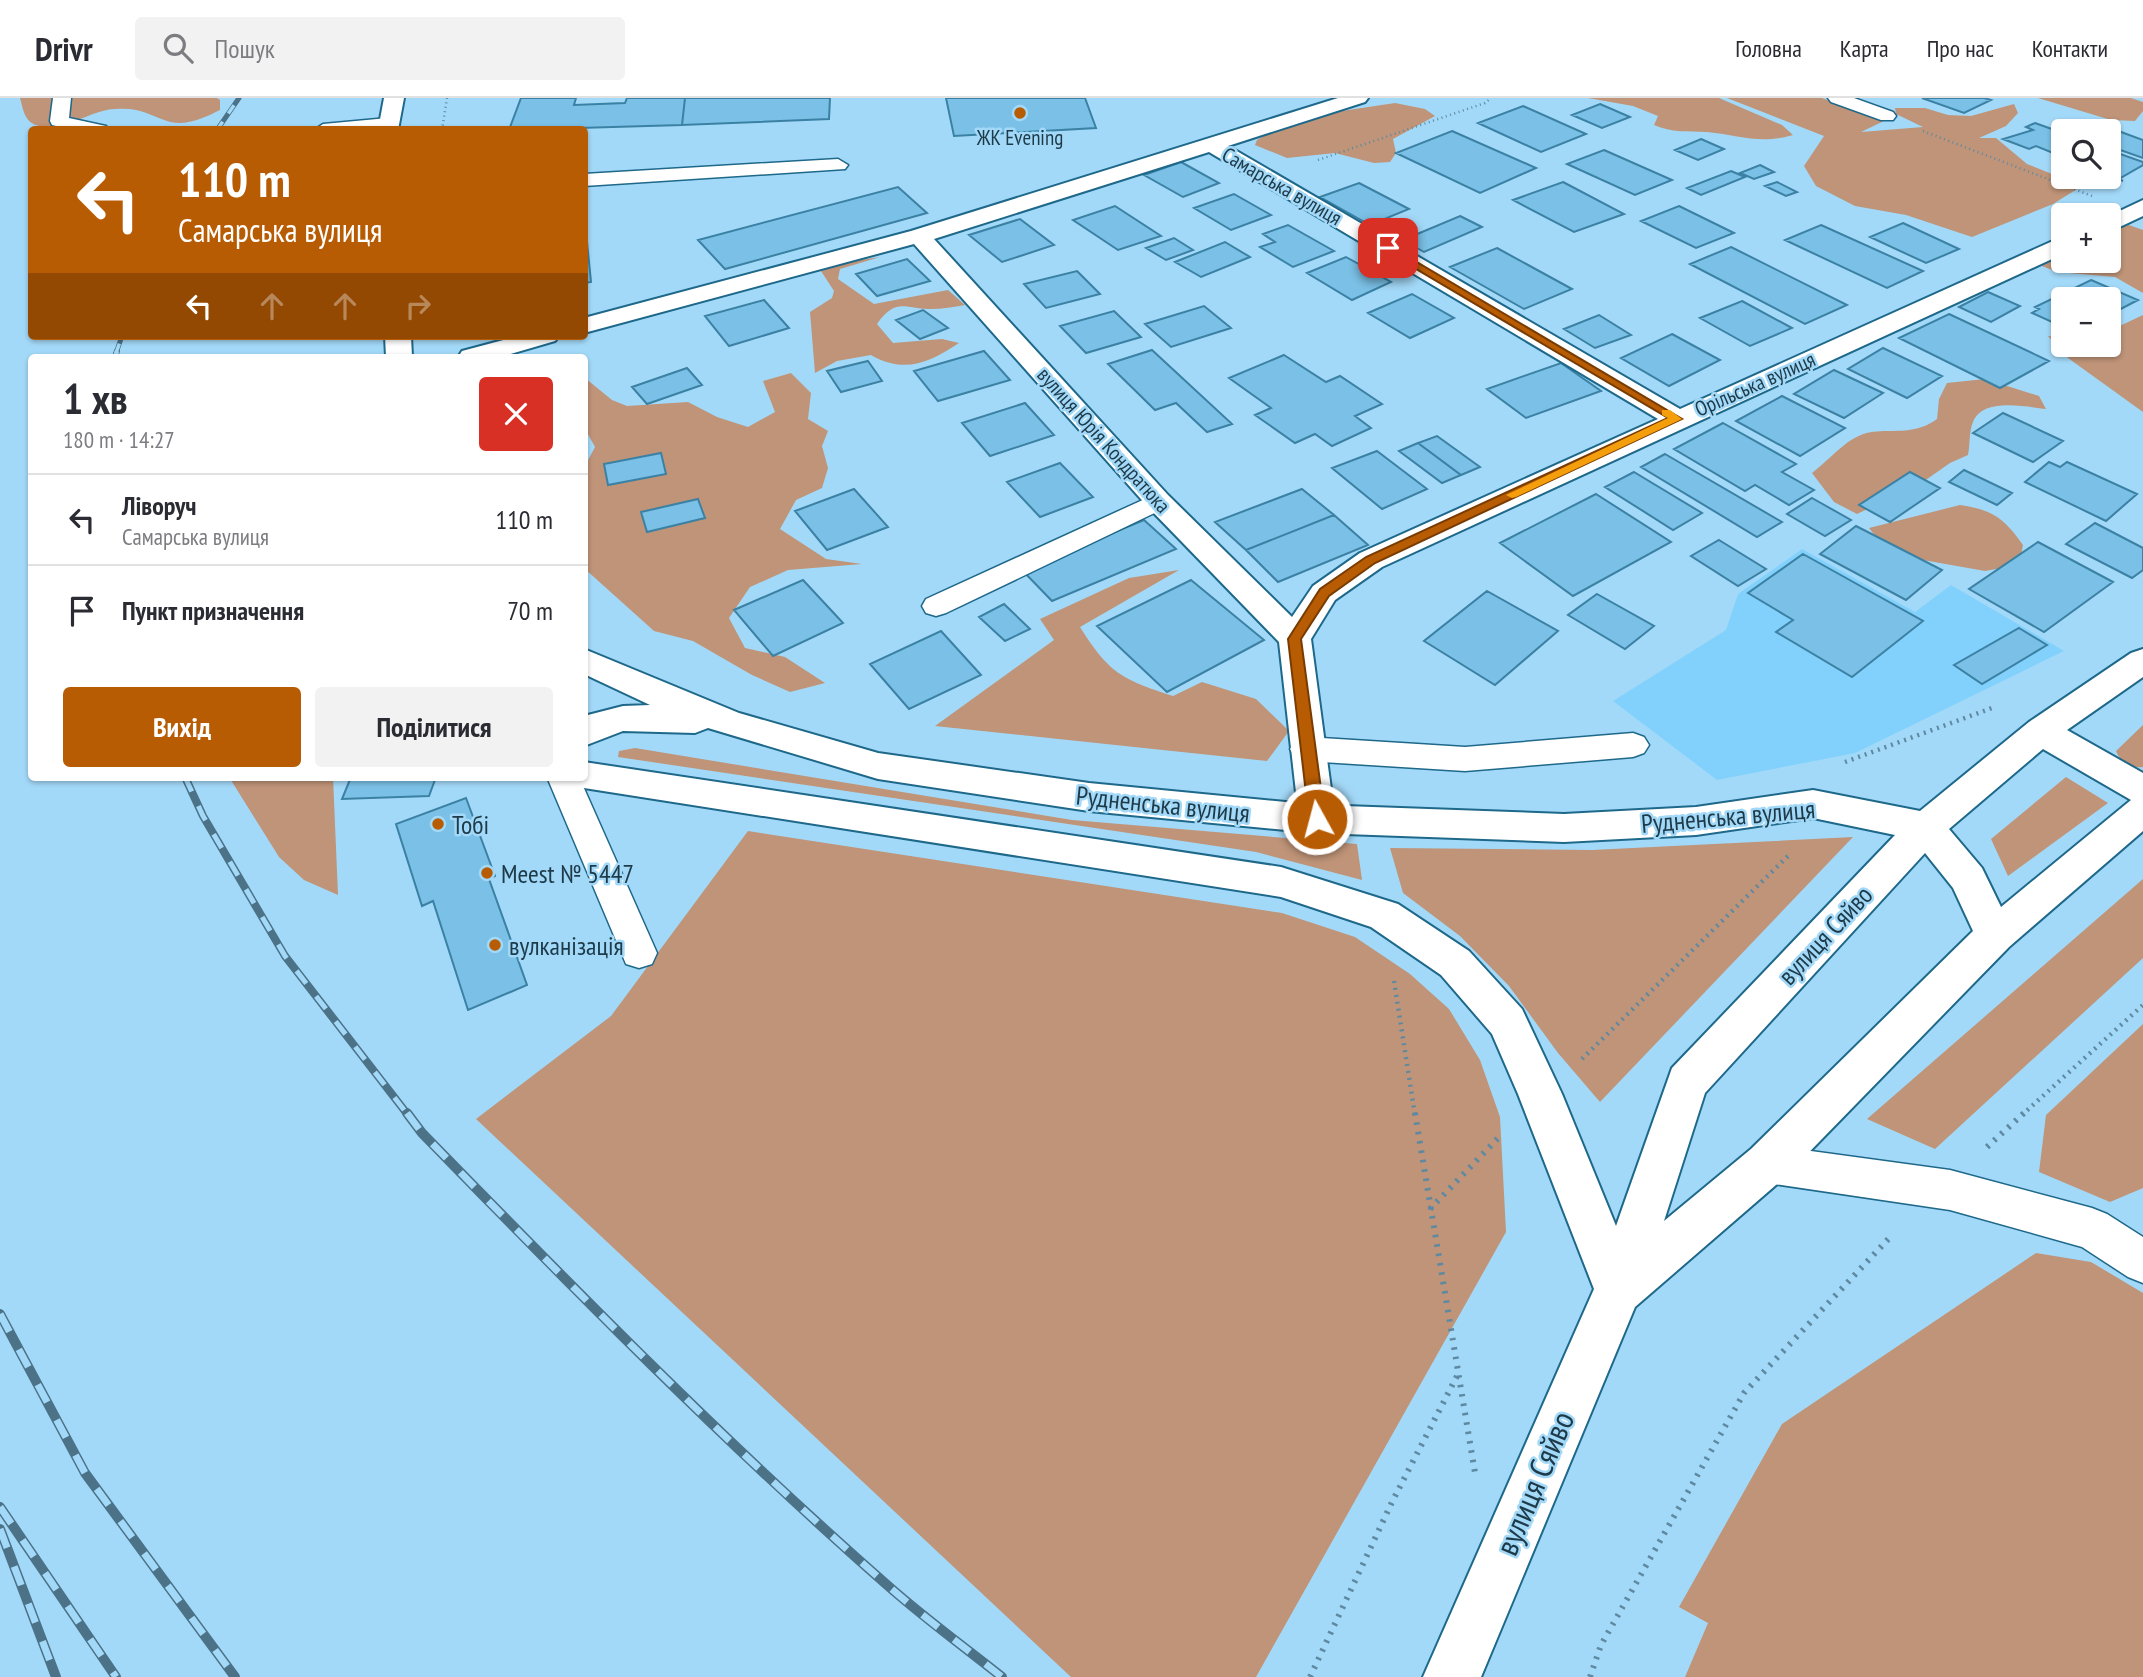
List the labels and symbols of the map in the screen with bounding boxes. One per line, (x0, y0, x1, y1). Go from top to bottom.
marker: ЖК Evening (1012, 105, 1028, 121)
place label: ЖК Evening (976, 124, 1063, 151)
street label: Самарська вулиця (1217, 141, 1347, 231)
pin (1358, 218, 1418, 278)
street label: Орільська вулиця (1691, 345, 1819, 423)
street label: вулиця Юрія Кондратюка (1031, 362, 1177, 518)
street label: Рудненська вулиця (1075, 778, 1251, 830)
position arrow (1280, 782, 1354, 856)
street label: Рудненська вулиця (1640, 792, 1816, 840)
place label: Тобі (452, 808, 489, 841)
marker: Тобі (430, 816, 446, 832)
place label: Meest № 5447 (501, 857, 634, 890)
marker: Meest № 5447 (479, 865, 495, 881)
street label: вулиця Сяйво (1771, 879, 1879, 991)
place label: вулканізація (509, 929, 624, 962)
marker: вулканізація (487, 937, 503, 953)
street label: вулиця Сяйво (1485, 1405, 1583, 1561)

